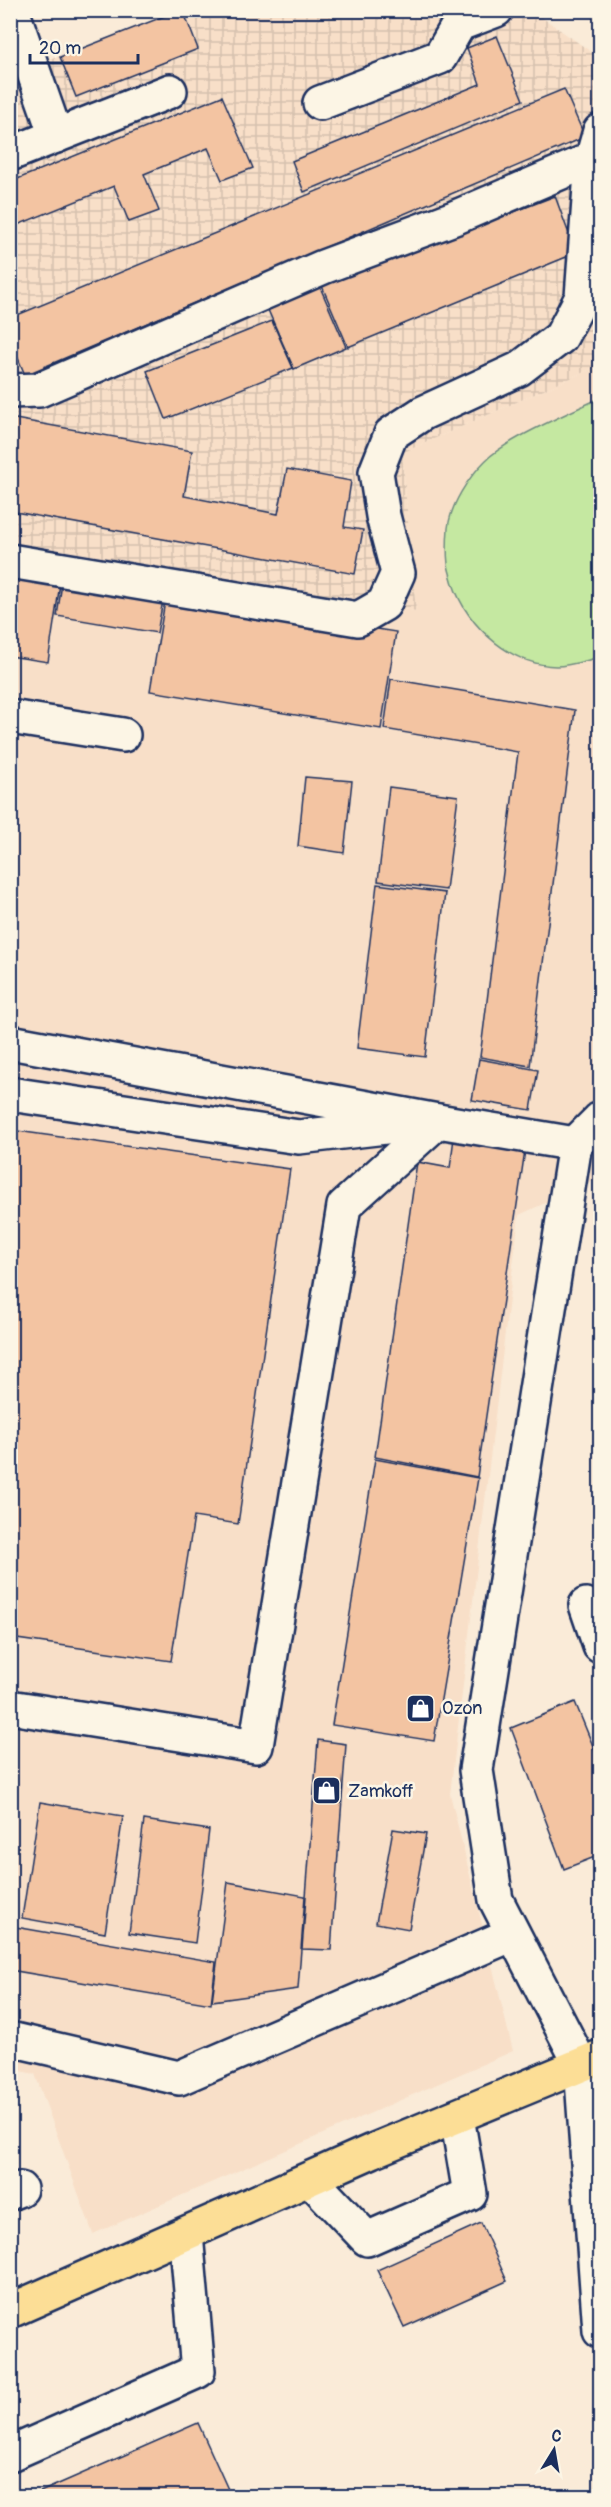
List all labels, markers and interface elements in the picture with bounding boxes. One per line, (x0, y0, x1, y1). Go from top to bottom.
scale bar (30, 27, 138, 65)
text: 20 m (39, 37, 81, 60)
shop icon: Ozon (405, 1692, 437, 1724)
place label: Ozon (442, 1697, 482, 1720)
shop icon: Zamkoff (311, 1775, 343, 1807)
place label: Zamkoff (348, 1780, 414, 1803)
north arrow (524, 2420, 584, 2480)
text: С (550, 2425, 564, 2447)

